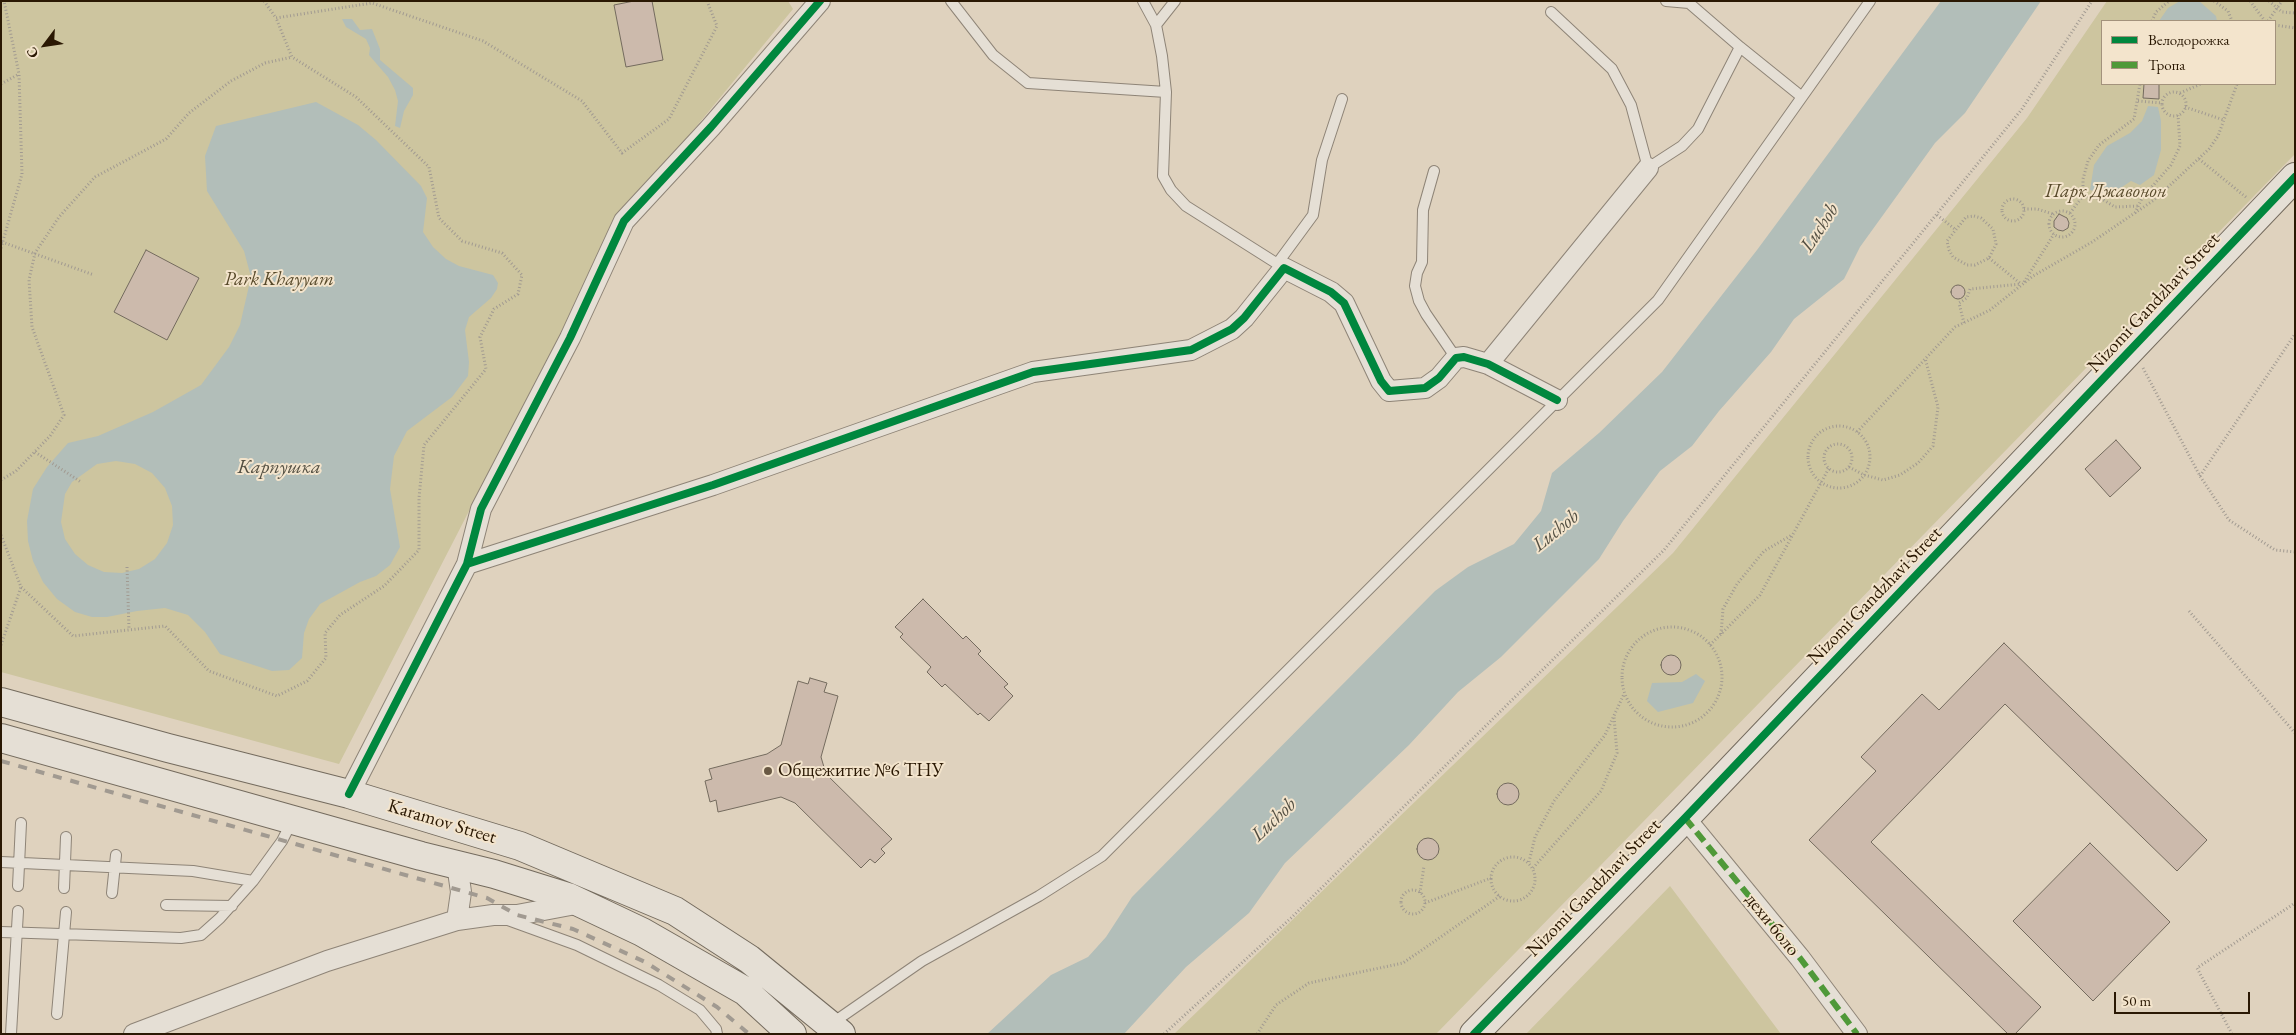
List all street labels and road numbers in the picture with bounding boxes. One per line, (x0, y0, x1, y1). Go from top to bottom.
street label: Nizomi Gandzhavi Street (2083, 228, 2225, 378)
street label: Nizomi Gandzhavi Street (1803, 522, 1947, 670)
street label: Karamov Street (385, 795, 499, 849)
street label: Nizomi Gandzhavi Street (1522, 814, 1666, 962)
street label: дехи боло (1740, 889, 1804, 961)

